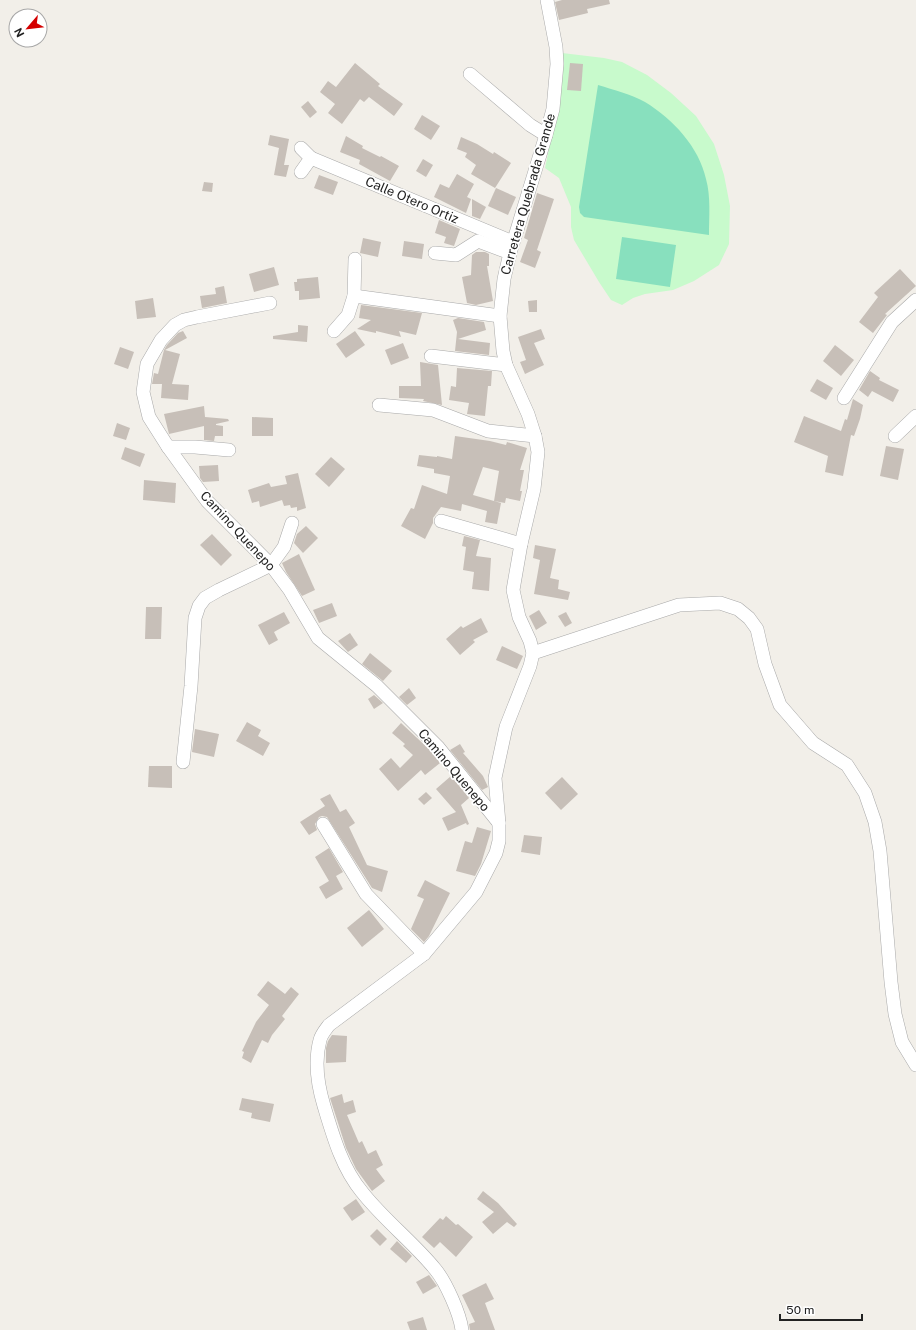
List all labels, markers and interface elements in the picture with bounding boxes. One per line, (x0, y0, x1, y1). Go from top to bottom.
north arrow (8, 8, 48, 48)
text: N (12, 26, 26, 39)
street label: Carretera Quebrada Grande (498, 112, 558, 276)
street label: Calle Otero Ortiz (363, 174, 461, 226)
street label: Camino Quenepo (197, 488, 279, 574)
street label: Camino Quenepo (415, 726, 493, 814)
scale bar (780, 1296, 862, 1322)
text: 50 m (786, 1303, 814, 1317)

